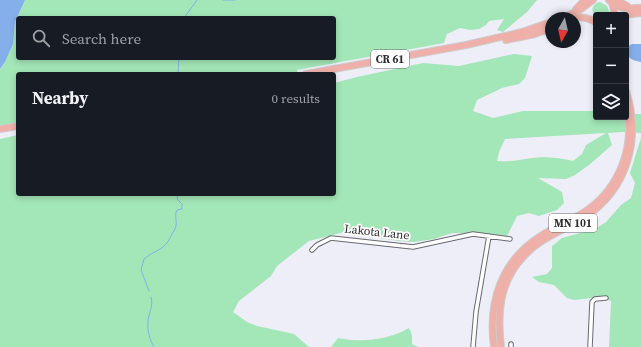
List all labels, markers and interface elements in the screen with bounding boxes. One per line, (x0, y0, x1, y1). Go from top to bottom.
north arrow (545, 12, 581, 48)
map controls (593, 12, 629, 120)
button: + (593, 12, 629, 48)
search box (16, 16, 336, 60)
icon: search (30, 27, 52, 49)
text: Search here (62, 28, 141, 49)
button: − (593, 48, 629, 84)
road number: CR 61 (371, 50, 409, 68)
button: layers (593, 84, 629, 120)
text: Nearby (32, 86, 88, 110)
text: 0 results (272, 90, 320, 107)
road number: MN 101 (549, 214, 597, 232)
street label: Lakota Lane (344, 221, 410, 243)

